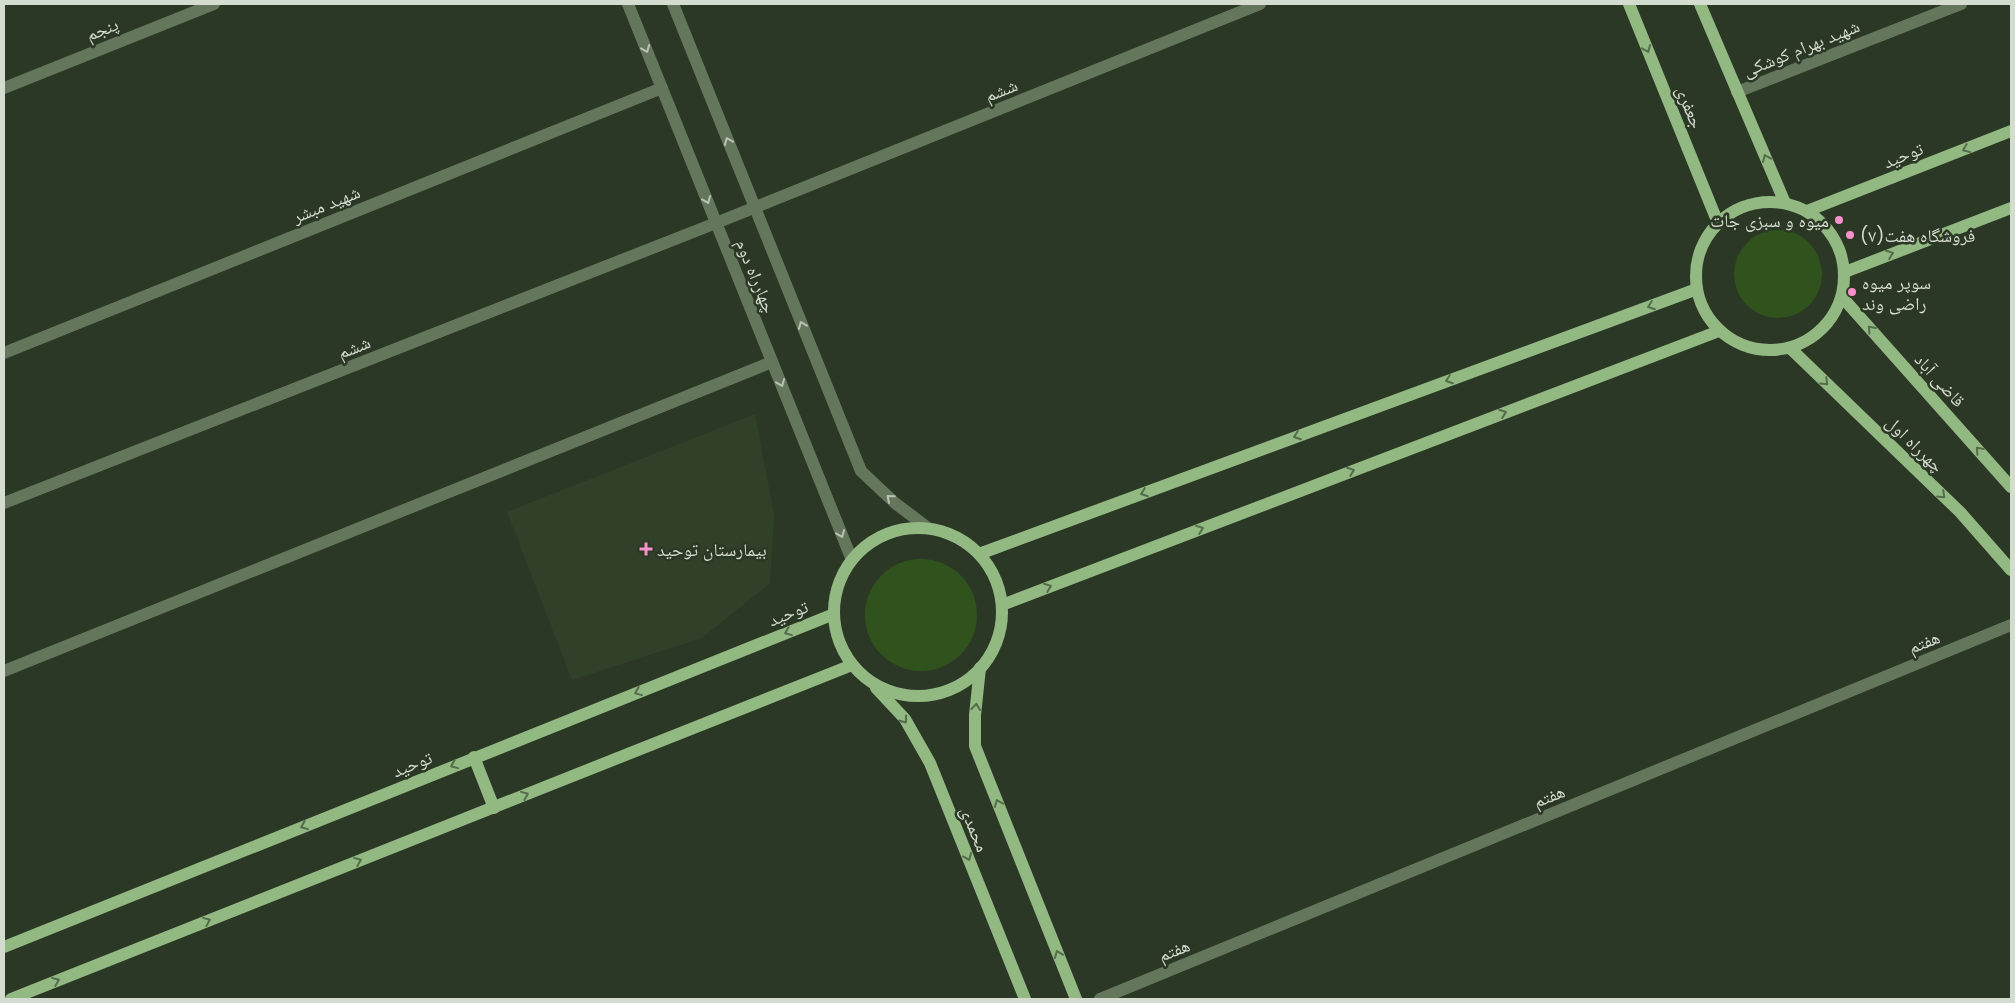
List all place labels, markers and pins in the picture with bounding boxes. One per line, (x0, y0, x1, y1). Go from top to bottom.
place label: میوه و سبزی جات (1710, 208, 1829, 233)
marker: میوه و سبزی جات (1833, 214, 1845, 226)
place label: فروشگاه هفت(۷) (1860, 223, 1975, 248)
marker: فروشگاه هفت(۷) (1844, 229, 1856, 241)
place label: سوپر میوه راضی وند (1862, 270, 1931, 316)
marker: سوپر میوه راضی وند (1846, 286, 1858, 298)
place label: بیمارستان توحید (657, 537, 767, 562)
marker: بیمارستان توحید (639, 542, 653, 556)

